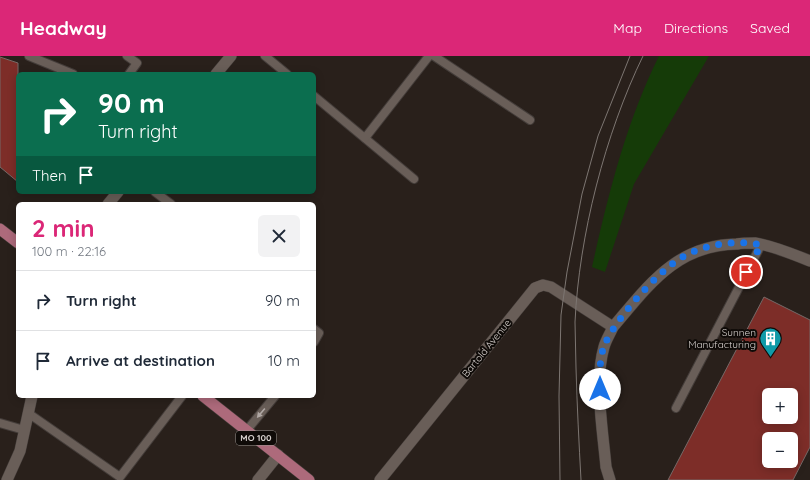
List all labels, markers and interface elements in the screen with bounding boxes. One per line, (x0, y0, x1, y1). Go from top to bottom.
text: Headway (20, 16, 107, 40)
text: Map (613, 19, 642, 37)
text: Directions (664, 19, 728, 37)
text: Saved (750, 19, 790, 37)
text: 90 m (98, 85, 165, 120)
icon: right (32, 88, 84, 140)
text: Turn right (98, 120, 178, 143)
icon: arrive (75, 164, 97, 186)
text: Then (32, 166, 67, 185)
text: 2 min (32, 213, 94, 243)
button: close (258, 215, 300, 257)
text: 100 m · 22:16 (32, 243, 106, 259)
pin (729, 255, 763, 289)
icon: arrive (735, 261, 757, 283)
icon: right (32, 290, 54, 312)
text: Turn right (66, 291, 137, 310)
text: 90 m (265, 291, 300, 310)
street label: Bartold Avenue (459, 316, 514, 380)
building icon: Sunnen Manufacturing (758, 325, 784, 358)
place label: Sunnen Manufacturing (688, 326, 756, 351)
icon: arrive (32, 350, 54, 372)
text: Arrive at destination (66, 351, 215, 370)
text: 10 m (268, 351, 300, 370)
position arrow (579, 368, 621, 410)
map controls (762, 388, 798, 468)
button: + (762, 388, 798, 424)
one-way arrow (256, 408, 265, 418)
road number: MO 100 (236, 431, 276, 445)
button: − (762, 432, 798, 468)

